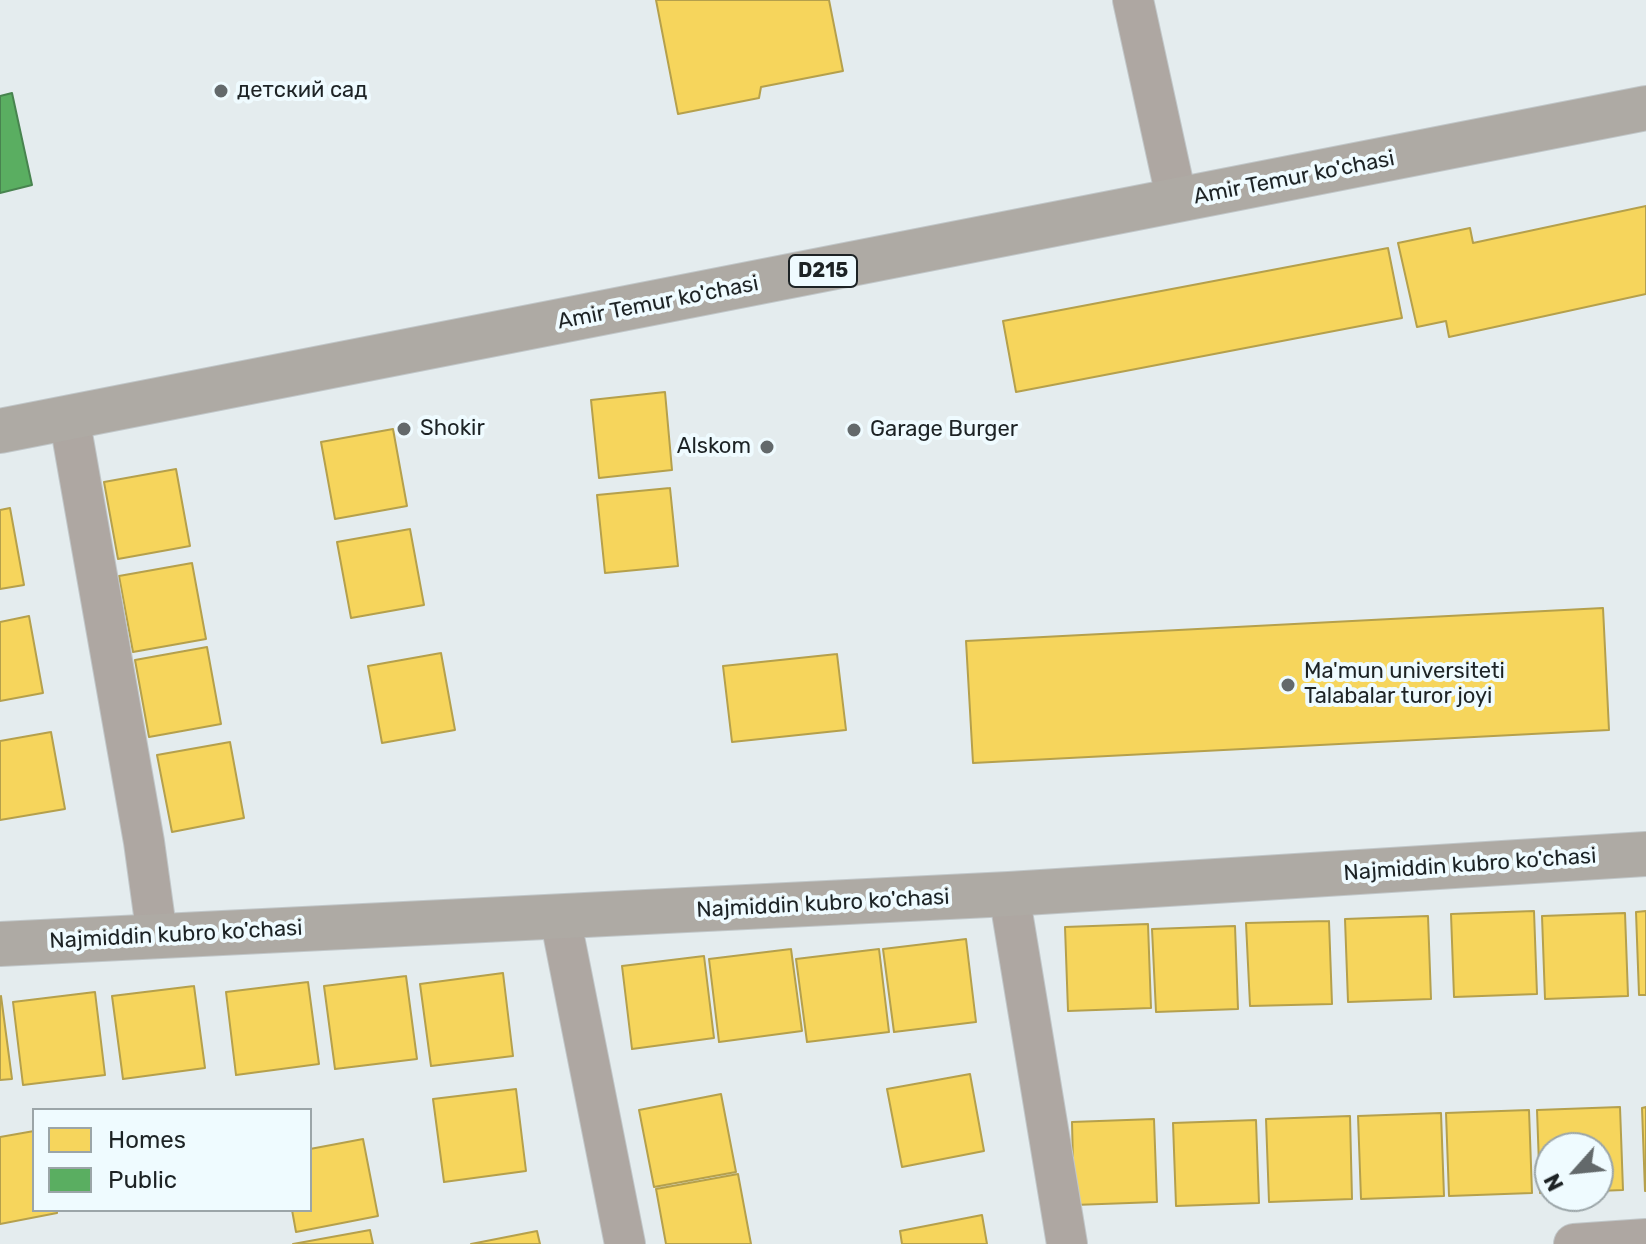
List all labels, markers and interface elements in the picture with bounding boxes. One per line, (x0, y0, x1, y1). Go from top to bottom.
place label: детский сад (237, 78, 367, 104)
marker: детский сад (212, 82, 230, 100)
street label: Amir Temur ko'chasi (1191, 146, 1397, 210)
road number: D215 (789, 255, 857, 287)
street label: Amir Temur ko'chasi (555, 271, 761, 335)
place label: Shokir (420, 416, 485, 442)
place label: Garage Burger (870, 417, 1018, 443)
marker: Shokir (395, 420, 413, 438)
marker: Garage Burger (845, 421, 863, 439)
place label: Alskom (677, 434, 751, 460)
marker: Alskom (758, 438, 776, 456)
place label: Ma'mun universiteti Talabalar turor joyi (1304, 659, 1505, 710)
marker: Ma'mun universiteti Talabalar turor joyi (1279, 676, 1297, 694)
street label: Najmiddin kubro ko'chasi (1343, 843, 1597, 887)
street label: Najmiddin kubro ko'chasi (696, 884, 950, 924)
street label: Najmiddin kubro ko'chasi (49, 915, 303, 955)
legend (32, 1108, 312, 1212)
text: Homes (108, 1126, 186, 1154)
north arrow (1534, 1132, 1614, 1212)
text: Public (108, 1166, 177, 1194)
text: N (1538, 1169, 1570, 1195)

